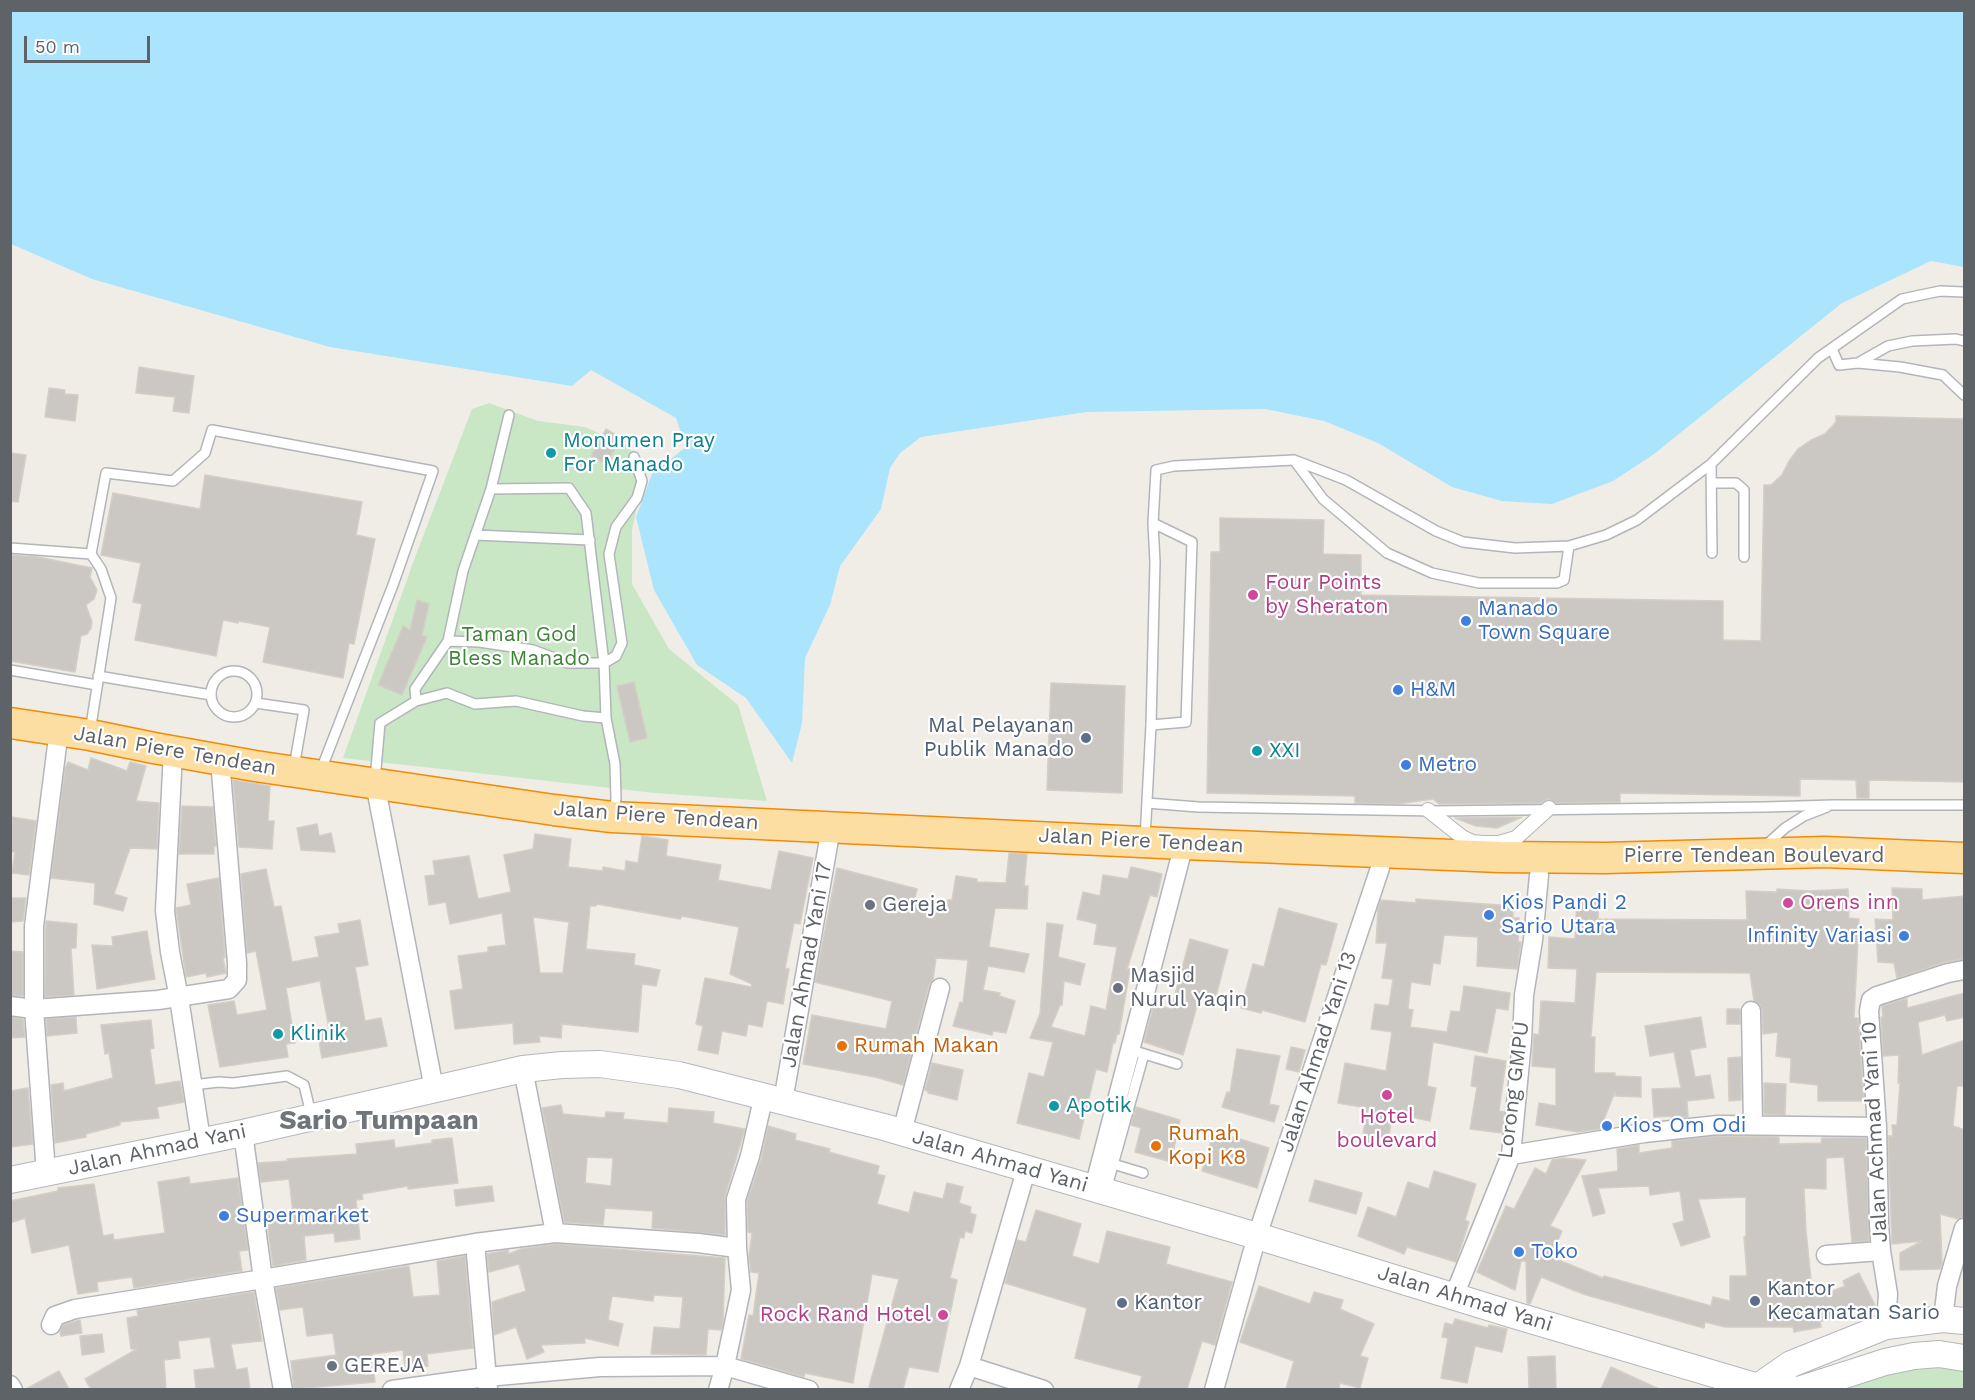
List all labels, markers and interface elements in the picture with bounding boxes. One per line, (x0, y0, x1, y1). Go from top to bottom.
scale bar (27, 24, 153, 62)
text: 50 m (35, 36, 80, 57)
place label: Monumen Pray For Manado (563, 428, 715, 478)
marker: Monumen Pray For Manado (544, 446, 558, 460)
place label: Four Points by Sheraton (1265, 570, 1389, 620)
marker: Four Points by Sheraton (1246, 588, 1260, 602)
place label: Manado Town Square (1478, 596, 1610, 646)
marker: Manado Town Square (1459, 614, 1473, 628)
park label: Taman God Bless Manado (448, 622, 590, 672)
place label: H&M (1410, 677, 1456, 703)
marker: H&M (1391, 683, 1405, 697)
place label: Mal Pelayanan Publik Manado (924, 713, 1074, 763)
street label: Jalan Piere Tendean (72, 721, 278, 781)
marker: Mal Pelayanan Publik Manado (1079, 731, 1093, 745)
place label: XXI (1269, 738, 1300, 764)
marker: XXI (1250, 744, 1264, 758)
place label: Metro (1418, 752, 1477, 778)
marker: Metro (1399, 758, 1413, 772)
street label: Jalan Piere Tendean (553, 796, 759, 836)
street label: Jalan Piere Tendean (1038, 823, 1244, 859)
street label: Pierre Tendean Boulevard (1624, 843, 1884, 869)
street label: Jalan Ahmad Yani 17 (776, 860, 838, 1070)
place label: Kios Pandi 2 Sario Utara (1501, 890, 1627, 940)
place label: Orens inn (1800, 890, 1899, 916)
place label: Gereja (882, 892, 947, 918)
marker: Orens inn (1781, 896, 1795, 910)
marker: Gereja (863, 898, 877, 912)
marker: Kios Pandi 2 Sario Utara (1482, 908, 1496, 922)
place label: Infinity Variasi (1747, 923, 1892, 949)
marker: Infinity Variasi (1897, 929, 1911, 943)
street label: Jalan Ahmad Yani 13 (1274, 949, 1362, 1155)
place label: Masjid Nurul Yaqin (1130, 963, 1247, 1013)
marker: Masjid Nurul Yaqin (1111, 981, 1125, 995)
street label: Lorong GMPU (1493, 1020, 1535, 1160)
place label: Klinik (290, 1021, 346, 1047)
street label: Jalan Achmad Yani 10 (1857, 1021, 1893, 1243)
marker: Klinik (271, 1027, 285, 1041)
place label: Rumah Makan (854, 1033, 999, 1059)
marker: Rumah Makan (835, 1039, 849, 1053)
marker: Hotel boulevard (1380, 1088, 1394, 1102)
place label: Apotik (1066, 1093, 1132, 1119)
marker: Apotik (1047, 1099, 1061, 1113)
place label: Hotel boulevard (1337, 1104, 1437, 1154)
district label: Sario Tumpaan (279, 1105, 479, 1137)
place label: Kios Om Odi (1619, 1113, 1746, 1139)
street label: Jalan Ahmad Yani (66, 1119, 248, 1181)
marker: Kios Om Odi (1600, 1119, 1614, 1133)
place label: Rumah Kopi K8 (1168, 1121, 1246, 1171)
street label: Jalan Ahmad Yani (909, 1124, 1091, 1198)
marker: Rumah Kopi K8 (1149, 1139, 1163, 1153)
place label: Supermarket (236, 1203, 369, 1229)
marker: Supermarket (217, 1209, 231, 1223)
place label: Toko (1531, 1239, 1578, 1265)
marker: Toko (1512, 1245, 1526, 1259)
street label: Jalan Ahmad Yani (1374, 1260, 1556, 1338)
place label: Kantor Kecamatan Sario (1767, 1276, 1940, 1326)
place label: Kantor (1134, 1290, 1202, 1316)
marker: Kantor Kecamatan Sario (1748, 1294, 1762, 1308)
marker: Kantor (1115, 1296, 1129, 1310)
place label: Rock Rand Hotel (760, 1302, 931, 1328)
marker: Rock Rand Hotel (936, 1308, 950, 1322)
place label: GEREJA (344, 1353, 425, 1379)
marker: GEREJA (325, 1359, 339, 1373)

